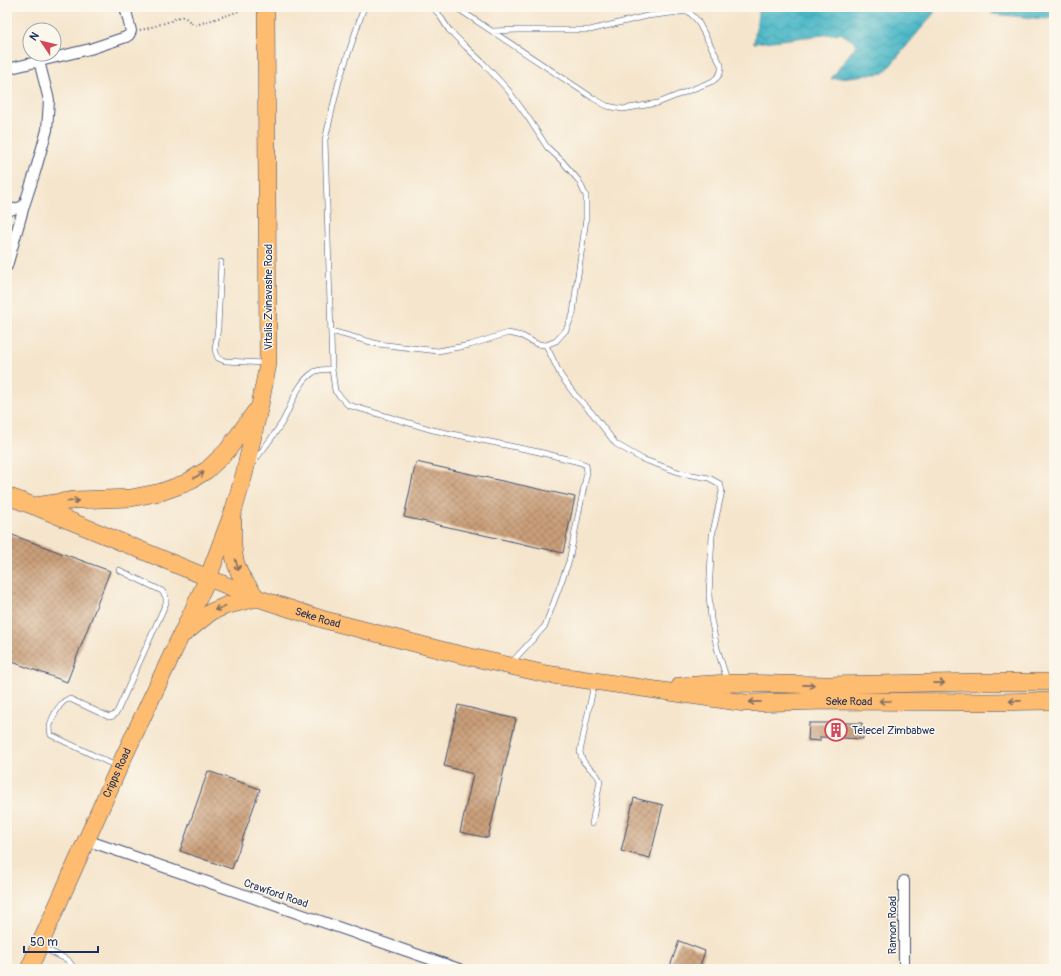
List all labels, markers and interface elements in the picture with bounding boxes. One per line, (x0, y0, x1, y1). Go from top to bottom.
north arrow (22, 22, 62, 62)
text: N (27, 29, 42, 43)
street label: Vitalis Zvinavashe Road (262, 244, 275, 350)
one-way arrow (193, 470, 205, 478)
one-way arrow (66, 497, 79, 505)
one-way arrow (233, 558, 241, 571)
one-way arrow (214, 605, 226, 613)
street label: Seke Road (293, 605, 342, 631)
one-way arrow (932, 679, 945, 687)
one-way arrow (802, 681, 815, 689)
street label: Seke Road (825, 695, 872, 708)
one-way arrow (879, 697, 892, 705)
one-way arrow (1009, 697, 1022, 705)
one-way arrow (749, 699, 762, 706)
building icon: Telecel Zimbabwe (823, 717, 849, 743)
place label: Telecel Zimbabwe (852, 724, 935, 737)
street label: Cripps Road (100, 746, 134, 800)
street label: Crawford Road (242, 876, 310, 911)
street label: Ramon Road (886, 896, 899, 954)
scale bar (24, 928, 98, 954)
text: 50 m (30, 935, 58, 950)

